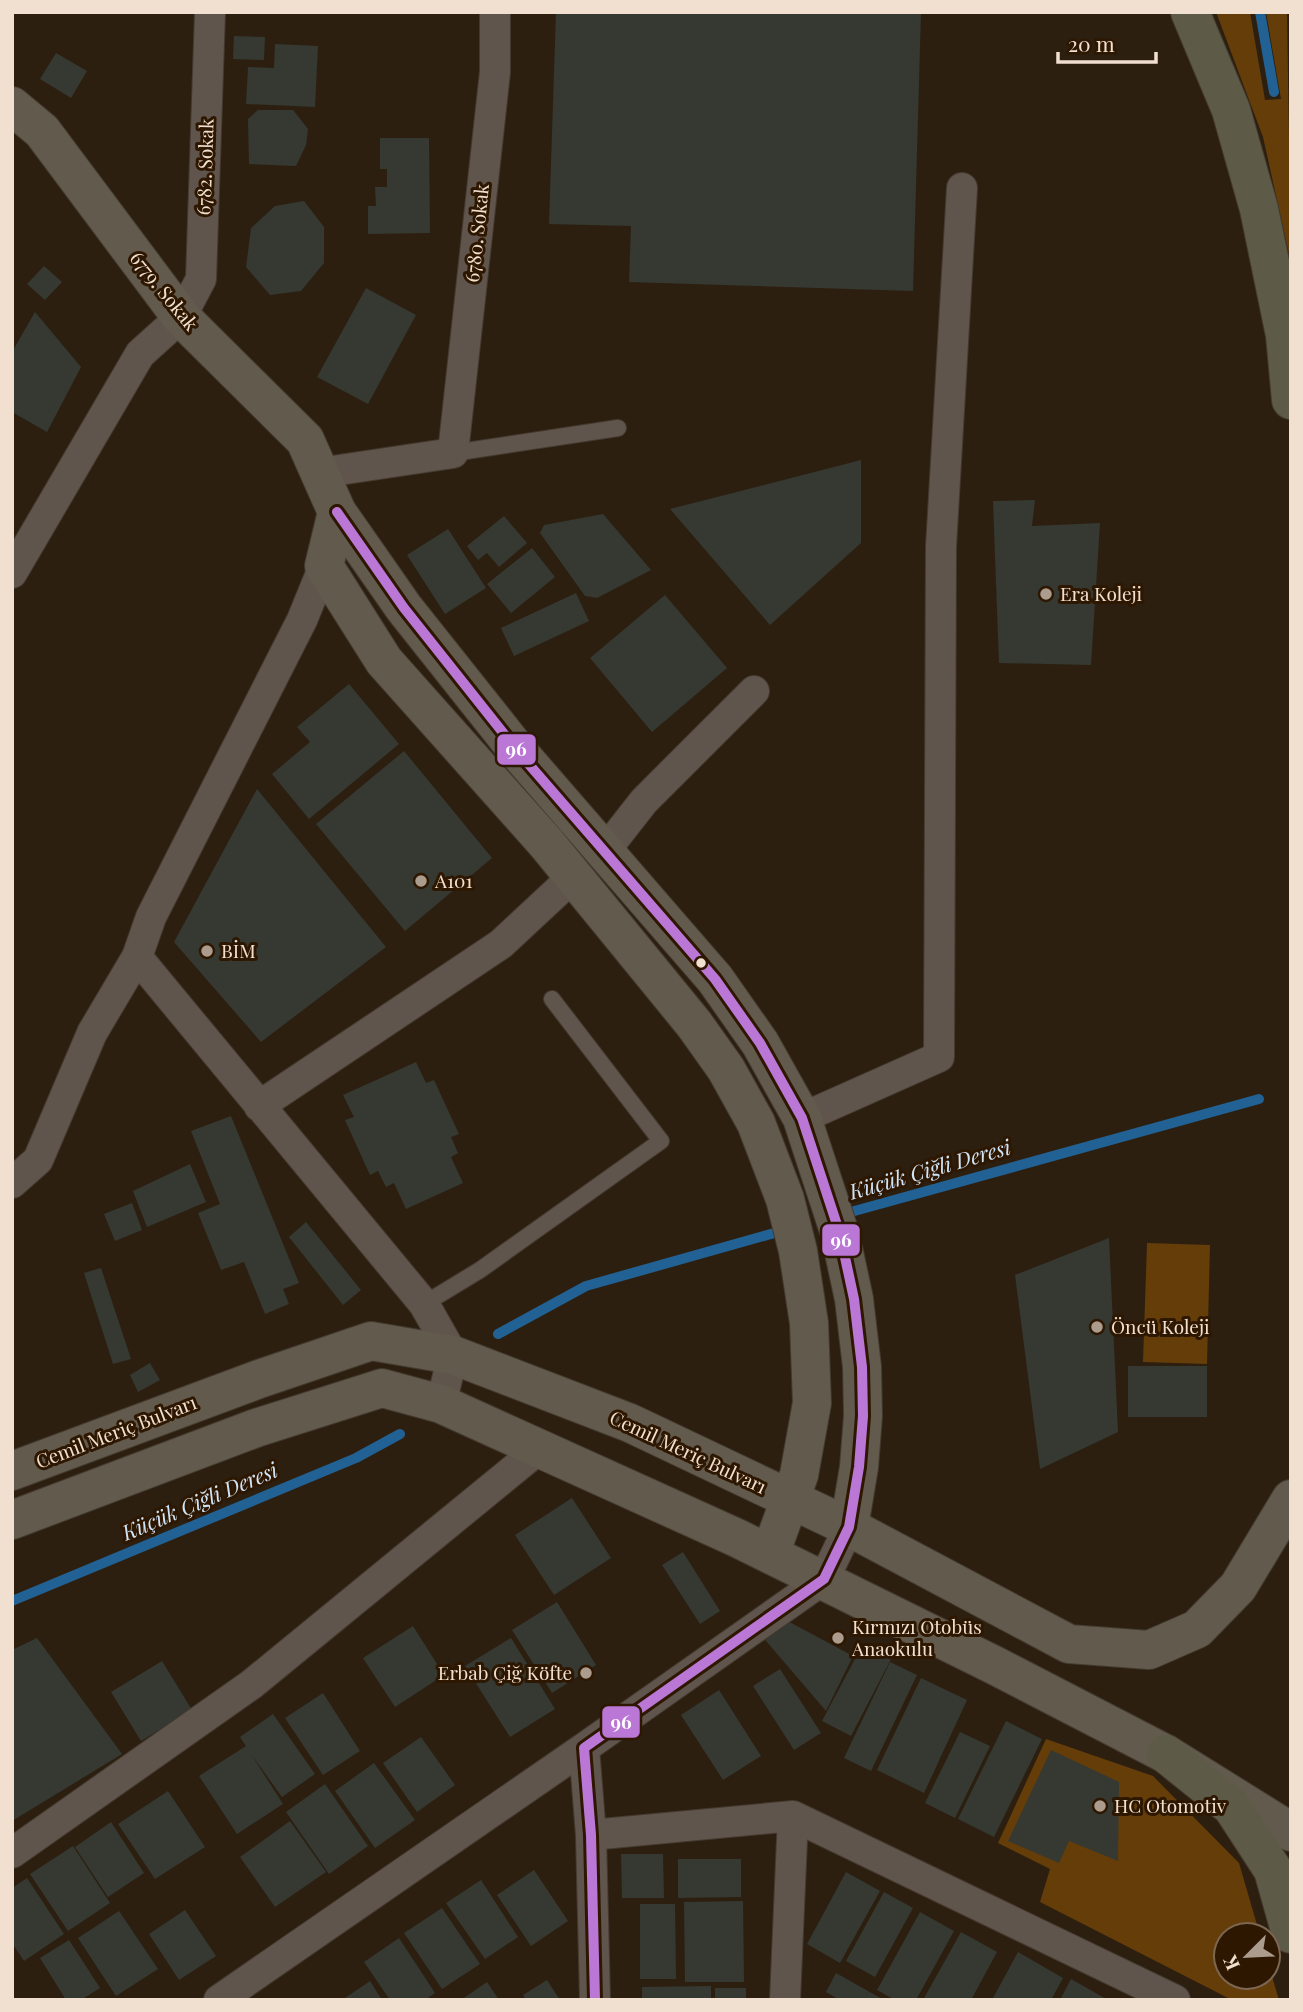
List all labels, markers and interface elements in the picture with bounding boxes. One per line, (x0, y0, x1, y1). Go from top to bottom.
scale bar (1058, 21, 1156, 65)
text: 20 m (1068, 29, 1115, 57)
street label: 6782. Sokak (189, 118, 219, 216)
street label: 6780. Sokak (458, 182, 494, 283)
street label: 6779. Sokak (125, 245, 205, 336)
place label: Era Koleji (1060, 580, 1143, 606)
marker: Era Koleji (1038, 586, 1054, 602)
line badge: 96 (496, 733, 537, 766)
text: 96 (505, 735, 527, 761)
place label: A101 (434, 867, 472, 893)
marker: A101 (413, 873, 429, 889)
place label: BİM (221, 937, 256, 963)
marker: BİM (199, 943, 215, 959)
unlabelled marker (694, 956, 708, 970)
water label: Küçük Çiğli Deresi (845, 1131, 1014, 1205)
line badge: 96 (821, 1223, 861, 1257)
text: 96 (830, 1226, 852, 1252)
place label: Öncü Koleji (1111, 1313, 1210, 1339)
marker: Öncü Koleji (1089, 1319, 1105, 1335)
street label: Cemil Meriç Bulvarı (32, 1388, 200, 1474)
street label: Cemil Meriç Bulvarı (606, 1403, 771, 1499)
water label: Küçük Çiğli Deresi (116, 1454, 282, 1546)
place label: Kırmızı Otobüs Anaokulu (851, 1613, 982, 1661)
marker: Kırmızı Otobüs Anaokulu (830, 1630, 846, 1646)
place label: Erbab Çiğ Köfte (438, 1659, 572, 1685)
marker: Erbab Çiğ Köfte (578, 1665, 594, 1681)
line badge: 96 (601, 1705, 641, 1739)
text: 96 (610, 1708, 632, 1734)
place label: HC Otomotiv (1114, 1792, 1227, 1818)
marker: HC Otomotiv (1092, 1798, 1108, 1814)
north arrow (1212, 1921, 1282, 1991)
text: K (1216, 1951, 1245, 1975)

